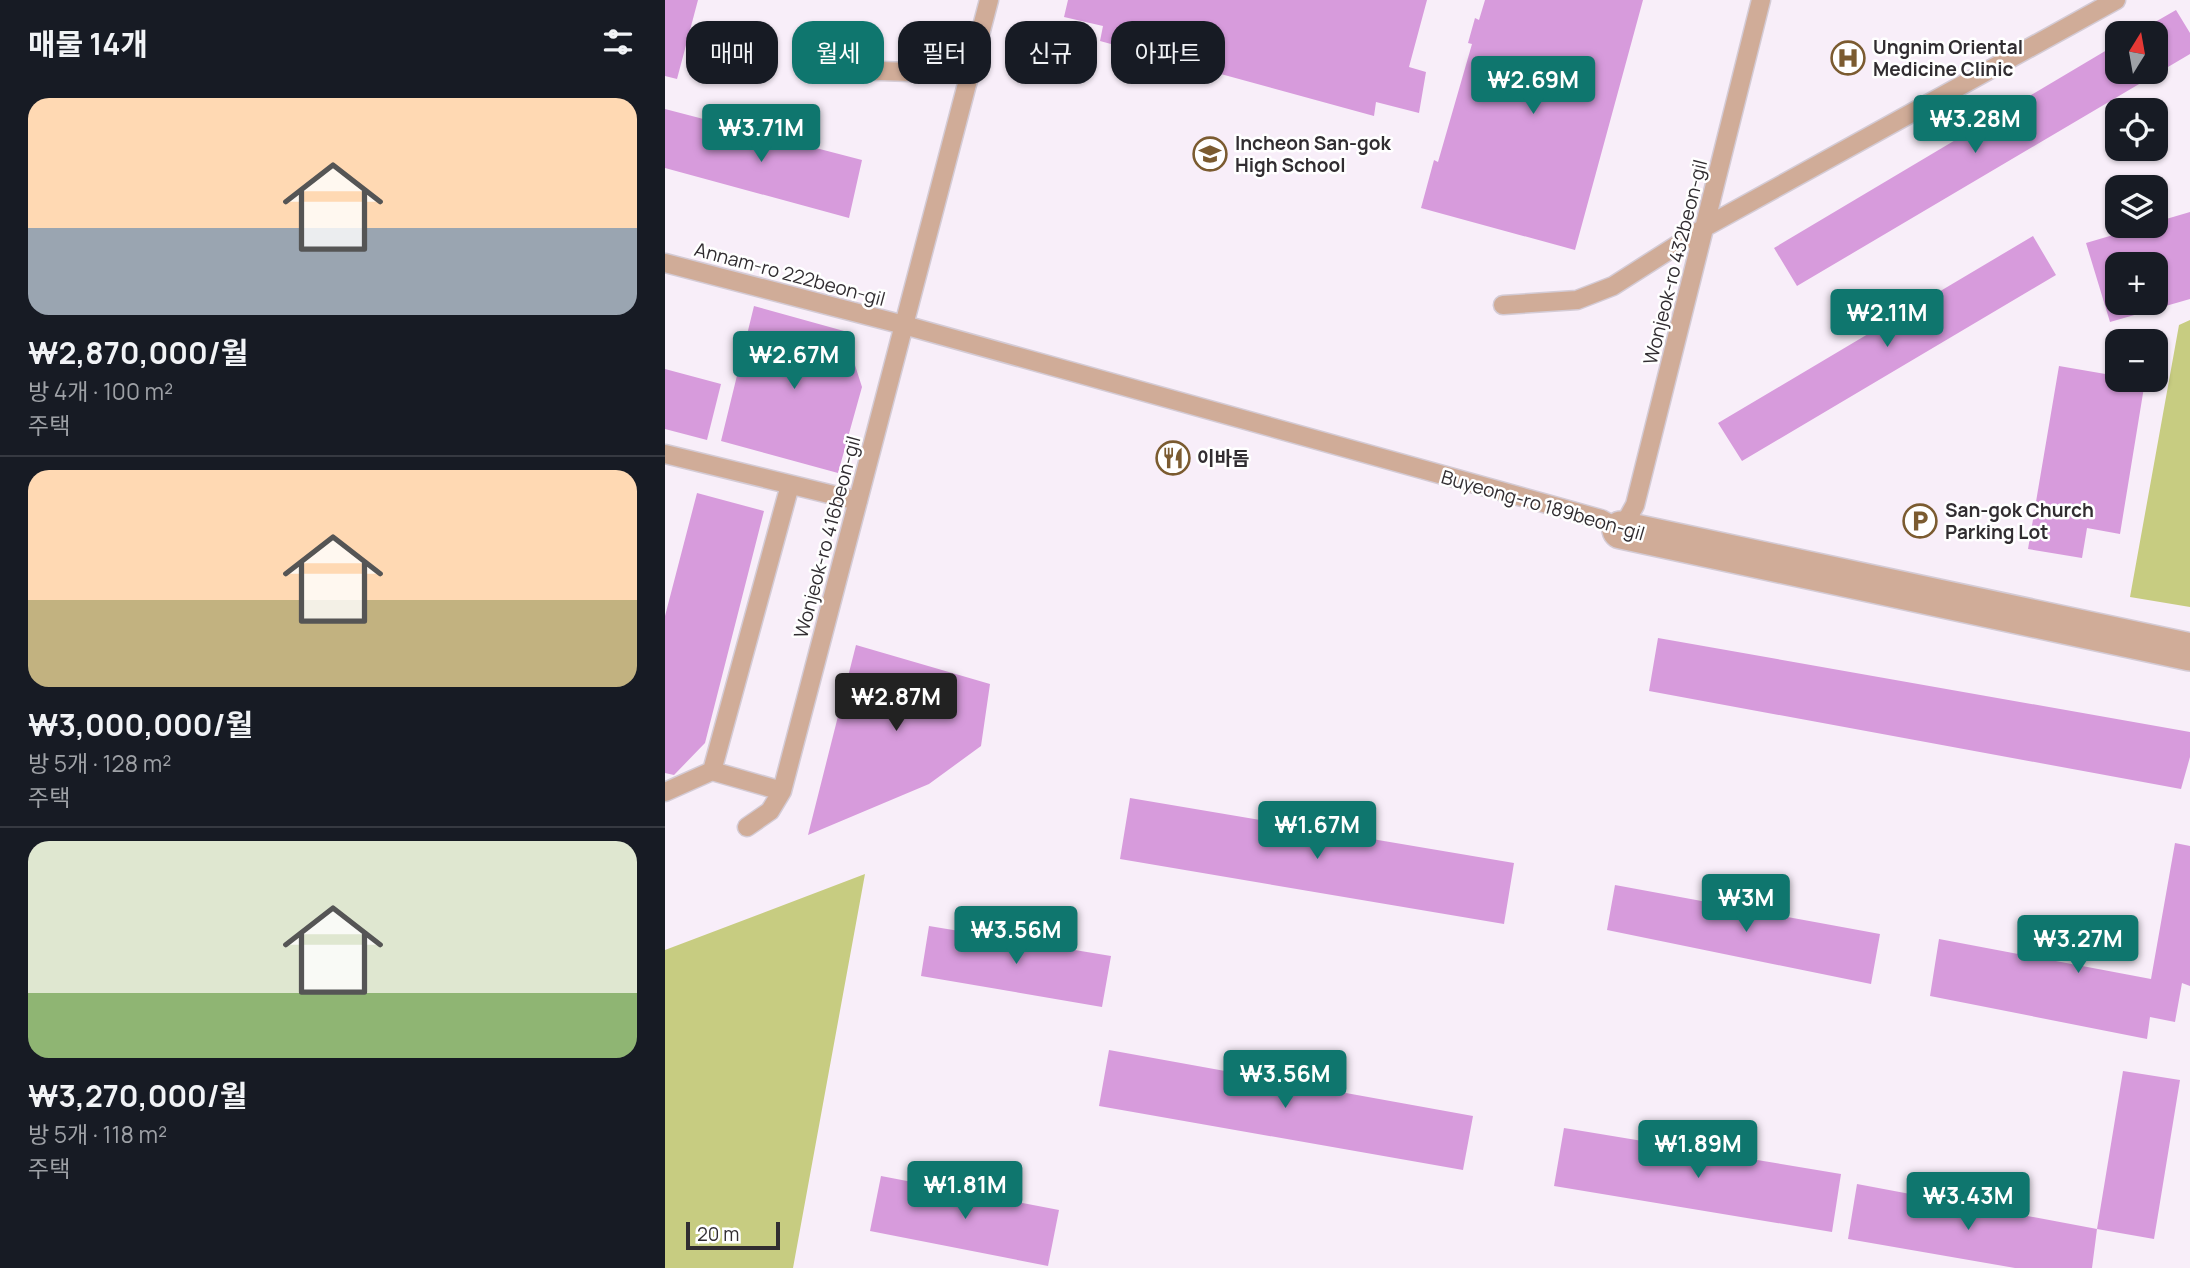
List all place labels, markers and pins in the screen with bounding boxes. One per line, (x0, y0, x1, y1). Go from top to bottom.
place label: Ungnim Oriental Medicine Clinic (1873, 34, 2023, 82)
hospital icon: Ungnim Oriental Medicine Clinic (1829, 39, 1867, 77)
pin: ₩2.69M (1476, 57, 1590, 116)
pin: ₩3.28M (1918, 96, 2032, 155)
pin: ₩3.71M (704, 104, 818, 164)
place label: Incheon San-gok High School (1235, 130, 1391, 178)
school or university icon: Incheon San-gok High School (1191, 135, 1229, 173)
pin: ₩2.11M (1830, 290, 1944, 349)
pin: ₩2.67M (737, 332, 851, 391)
restaurant icon: 이바돔 (1154, 439, 1192, 477)
place label: 이바돔 (1197, 445, 1249, 471)
place label: San-gok Church Parking Lot (1945, 497, 2094, 545)
parking icon: San-gok Church Parking Lot (1901, 502, 1939, 540)
pin: ₩2.87M (839, 674, 953, 733)
pin: ₩1.67M (1260, 802, 1374, 861)
pin: ₩3M (1712, 874, 1780, 934)
pin: ₩3.56M (959, 906, 1073, 966)
pin: ₩3.27M (2021, 916, 2135, 975)
pin: ₩3.56M (1228, 1050, 1342, 1110)
pin: ₩1.89M (1641, 1120, 1755, 1180)
pin: ₩1.81M (908, 1162, 1022, 1221)
pin: ₩3.43M (1911, 1172, 2025, 1232)

